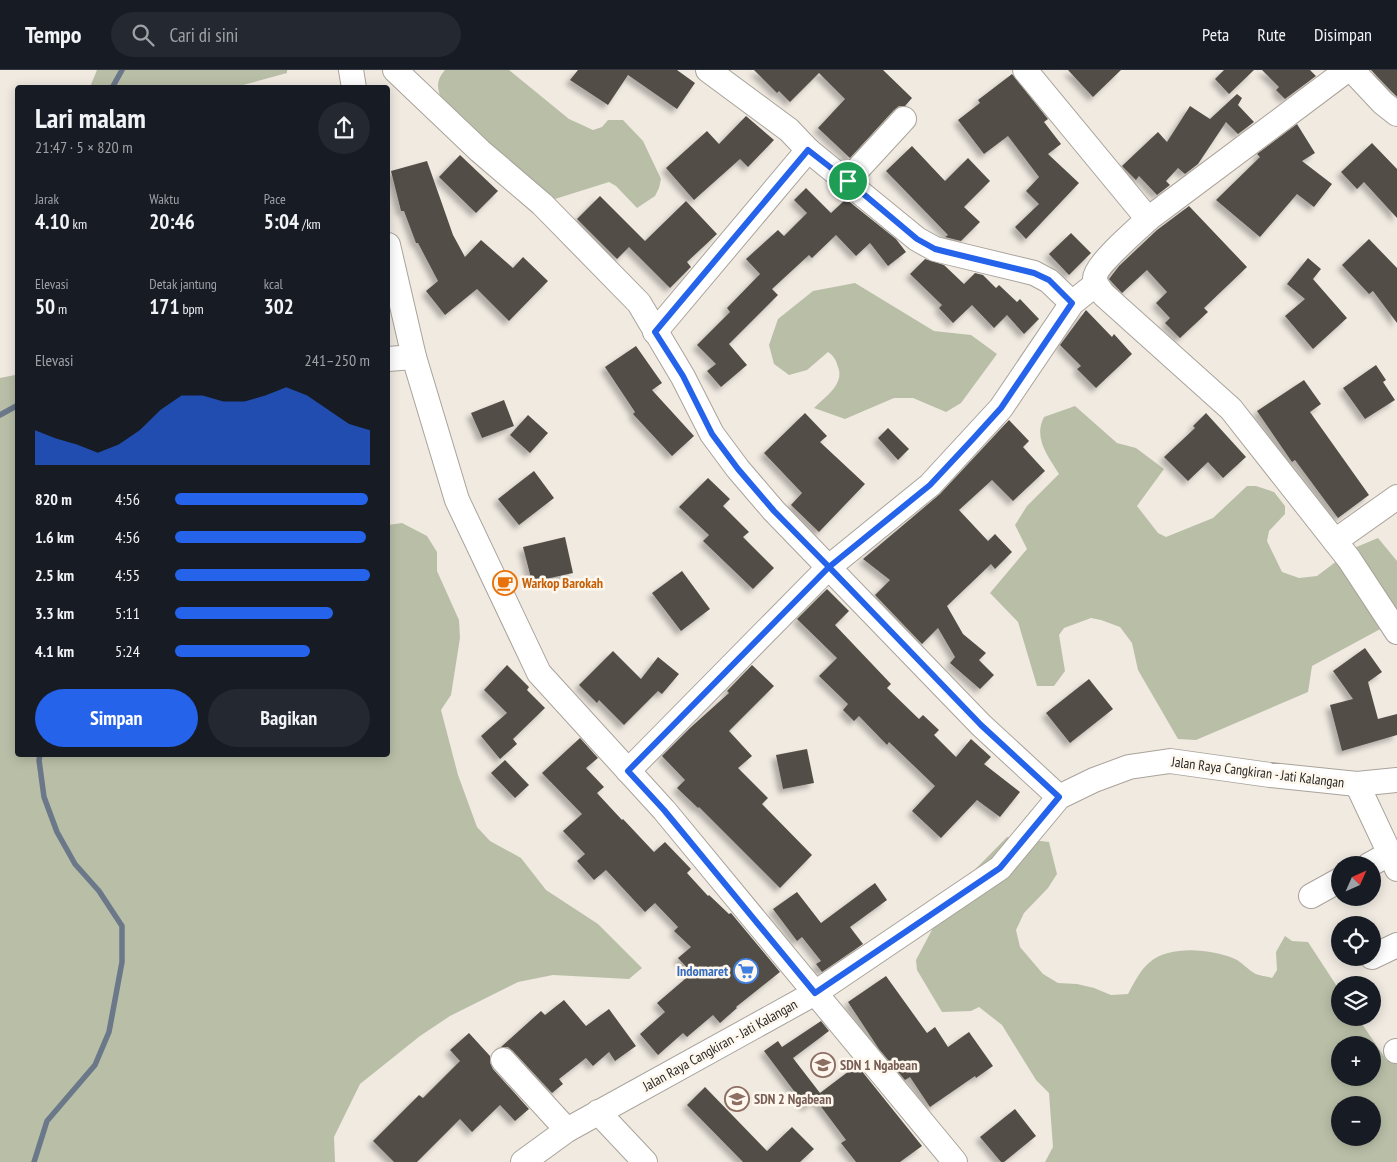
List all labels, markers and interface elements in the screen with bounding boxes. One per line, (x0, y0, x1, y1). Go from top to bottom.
search box (111, 12, 461, 57)
text: Tempo (25, 19, 81, 50)
icon: search (129, 21, 157, 49)
text: Cari di sini (169, 23, 238, 47)
text: Peta (1202, 23, 1229, 46)
text: Rute (1257, 23, 1286, 46)
text: Disimpan (1314, 23, 1372, 46)
text: Lari malam (35, 99, 146, 136)
button: share (318, 102, 370, 154)
text: 21:47 · 5 × 820 m (35, 137, 133, 157)
pin (827, 160, 869, 202)
icon: arrive (834, 167, 862, 195)
text: Jarak (35, 190, 59, 208)
text: Waktu (149, 190, 179, 208)
text: Pace (264, 190, 286, 208)
text: 4.10 (35, 208, 70, 235)
text: 20:46 (149, 208, 195, 235)
text: 5:04 (264, 208, 299, 235)
text: km (70, 215, 87, 233)
text: /km (299, 215, 321, 233)
text: Elevasi (35, 275, 69, 293)
text: Detak jantung (149, 275, 217, 293)
text: kcal (264, 275, 283, 293)
text: 50 (35, 293, 55, 320)
text: 171 (149, 293, 179, 320)
text: 302 (264, 293, 294, 320)
text: m (55, 300, 67, 318)
text: bpm (179, 300, 204, 318)
text: Elevasi (35, 350, 73, 370)
text: 241–250 m (305, 350, 370, 370)
text: 820 m (35, 489, 72, 509)
text: 4:56 (115, 489, 140, 509)
text: 1.6 km (35, 527, 74, 547)
text: 4:56 (115, 527, 140, 547)
text: 2.5 km (35, 565, 74, 585)
text: 4:55 (115, 565, 140, 585)
cafe icon: Warkop Barokah (492, 570, 518, 596)
place label: Warkop Barokah (521, 574, 603, 592)
text: 3.3 km (35, 603, 74, 623)
text: 5:11 (115, 603, 140, 623)
text: 4.1 km (35, 641, 74, 661)
text: 5:24 (115, 641, 140, 661)
button: Simpan (35, 689, 198, 747)
button: Bagikan (208, 689, 370, 747)
street label: Jalan Raya Cangkiran - Jati Kalangan (1170, 752, 1345, 792)
north arrow (1331, 856, 1381, 906)
map controls (1331, 856, 1381, 1146)
button: locate (1331, 916, 1381, 966)
supermarket icon: Indomaret (733, 958, 759, 984)
place label: Indomaret (677, 962, 728, 980)
button: layers (1331, 976, 1381, 1026)
street label: Jalan Raya Cangkiran - Jati Kalangan (639, 995, 800, 1096)
button: + (1331, 1036, 1381, 1086)
school or university icon: SDN 1 Ngabean (810, 1052, 836, 1078)
place label: SDN 1 Ngabean (840, 1056, 917, 1074)
school or university icon: SDN 2 Ngabean (724, 1086, 750, 1112)
place label: SDN 2 Ngabean (754, 1090, 831, 1108)
button: − (1331, 1096, 1381, 1146)

